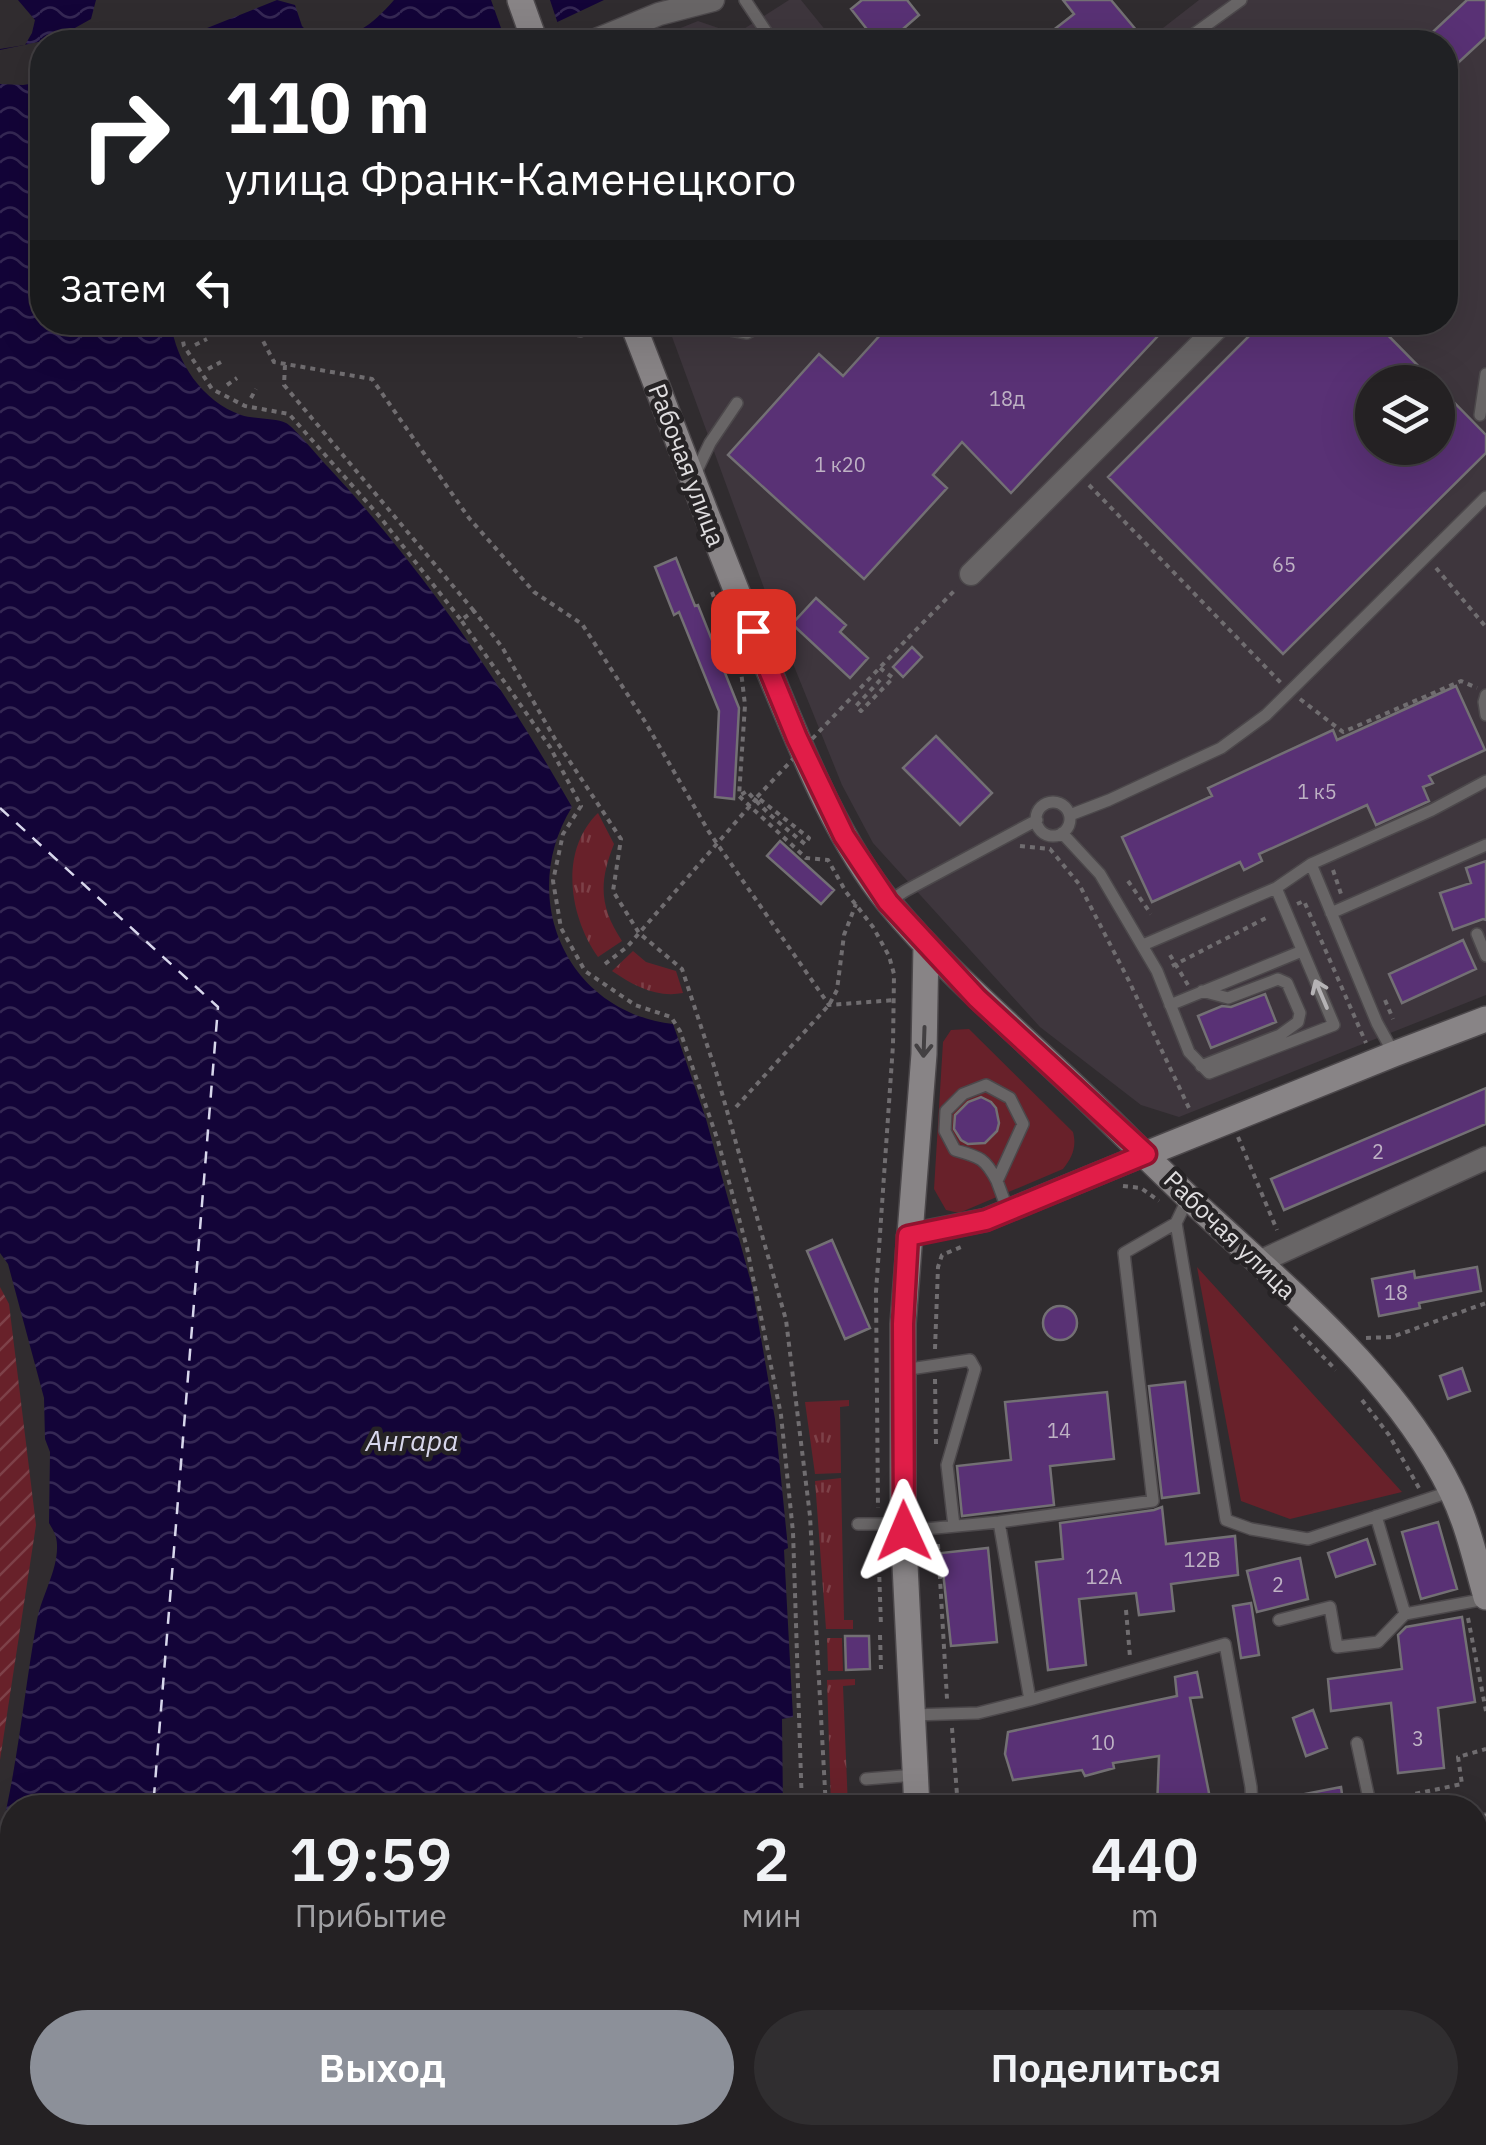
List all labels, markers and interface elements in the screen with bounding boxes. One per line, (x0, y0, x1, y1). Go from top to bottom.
text: 110 m (225, 61, 430, 152)
icon: right (60, 70, 190, 200)
text: улица Франк-Каменецкого (225, 149, 797, 207)
icon: left (187, 260, 242, 315)
text: Затем (60, 263, 167, 312)
map controls (1355, 365, 1455, 465)
button: layers (1355, 365, 1455, 465)
street label: Рабочая улица (641, 379, 734, 551)
house number: 18д (989, 385, 1025, 412)
house number: 1 к20 (814, 451, 866, 478)
house number: 65 (1272, 551, 1296, 578)
pin (711, 589, 796, 674)
icon: arrive (726, 604, 781, 659)
house number: 1 к5 (1297, 778, 1337, 805)
one-way arrow (1311, 979, 1329, 1010)
one-way arrow (914, 1026, 933, 1058)
house number: 2 (1372, 1138, 1384, 1165)
street label: Рабочая улица (1157, 1163, 1304, 1306)
house number: 18 (1384, 1279, 1408, 1306)
house number: 14 (1047, 1417, 1071, 1444)
water label: Ангара (364, 1422, 459, 1459)
position arrow (852, 1479, 956, 1583)
house number: 12В (1183, 1546, 1221, 1573)
house number: 12А (1086, 1563, 1123, 1590)
house number: 2 (1272, 1571, 1284, 1598)
house number: 3 (1412, 1725, 1424, 1752)
house number: 10 (1091, 1729, 1115, 1756)
text: 19:59 (289, 1819, 452, 1898)
text: 2 (754, 1819, 790, 1898)
text: 440 (1091, 1819, 1199, 1898)
text: Прибытие (295, 1894, 447, 1936)
text: мин (742, 1894, 802, 1936)
text: m (1131, 1894, 1159, 1936)
button: Выход (30, 2010, 734, 2125)
button: Поделиться (754, 2010, 1458, 2125)

